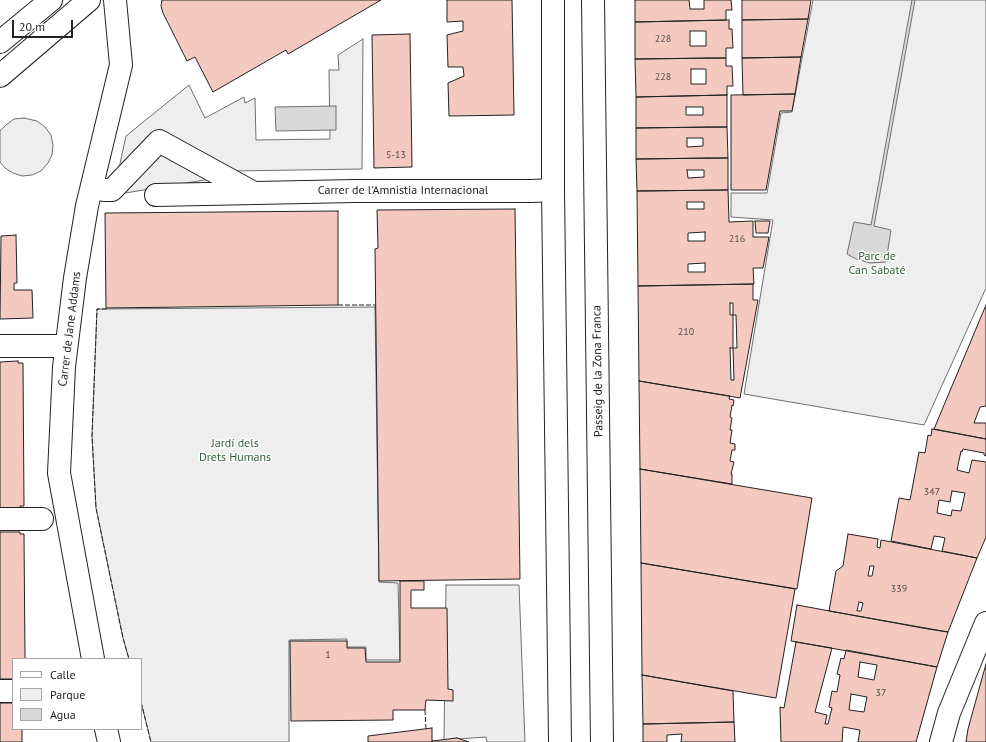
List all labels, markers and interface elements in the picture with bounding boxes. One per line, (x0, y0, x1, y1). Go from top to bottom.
scale bar (14, 12, 75, 38)
text: 20 m (19, 19, 45, 34)
house number: 228 (655, 33, 671, 45)
house number: 228 (655, 71, 671, 83)
house number: 5-13 (386, 149, 406, 161)
street label: Carrer de l'Amnistia Internacional (318, 184, 488, 198)
house number: 216 (729, 233, 745, 245)
park label: Parc de Can Sabaté (848, 250, 906, 278)
street label: Carrer de Jane Addams (56, 271, 84, 387)
street label: Passeig de la Zona Franca (590, 305, 606, 437)
house number: 210 (678, 326, 694, 338)
park label: Jardí dels Drets Humans (199, 437, 271, 465)
house number: 347 (924, 486, 940, 498)
house number: 339 (891, 583, 907, 595)
house number: 1 (325, 649, 331, 661)
legend (12, 658, 142, 730)
text: Calle (50, 667, 76, 682)
text: Parque (50, 687, 85, 702)
house number: 37 (876, 687, 886, 699)
text: Agua (50, 707, 76, 722)

